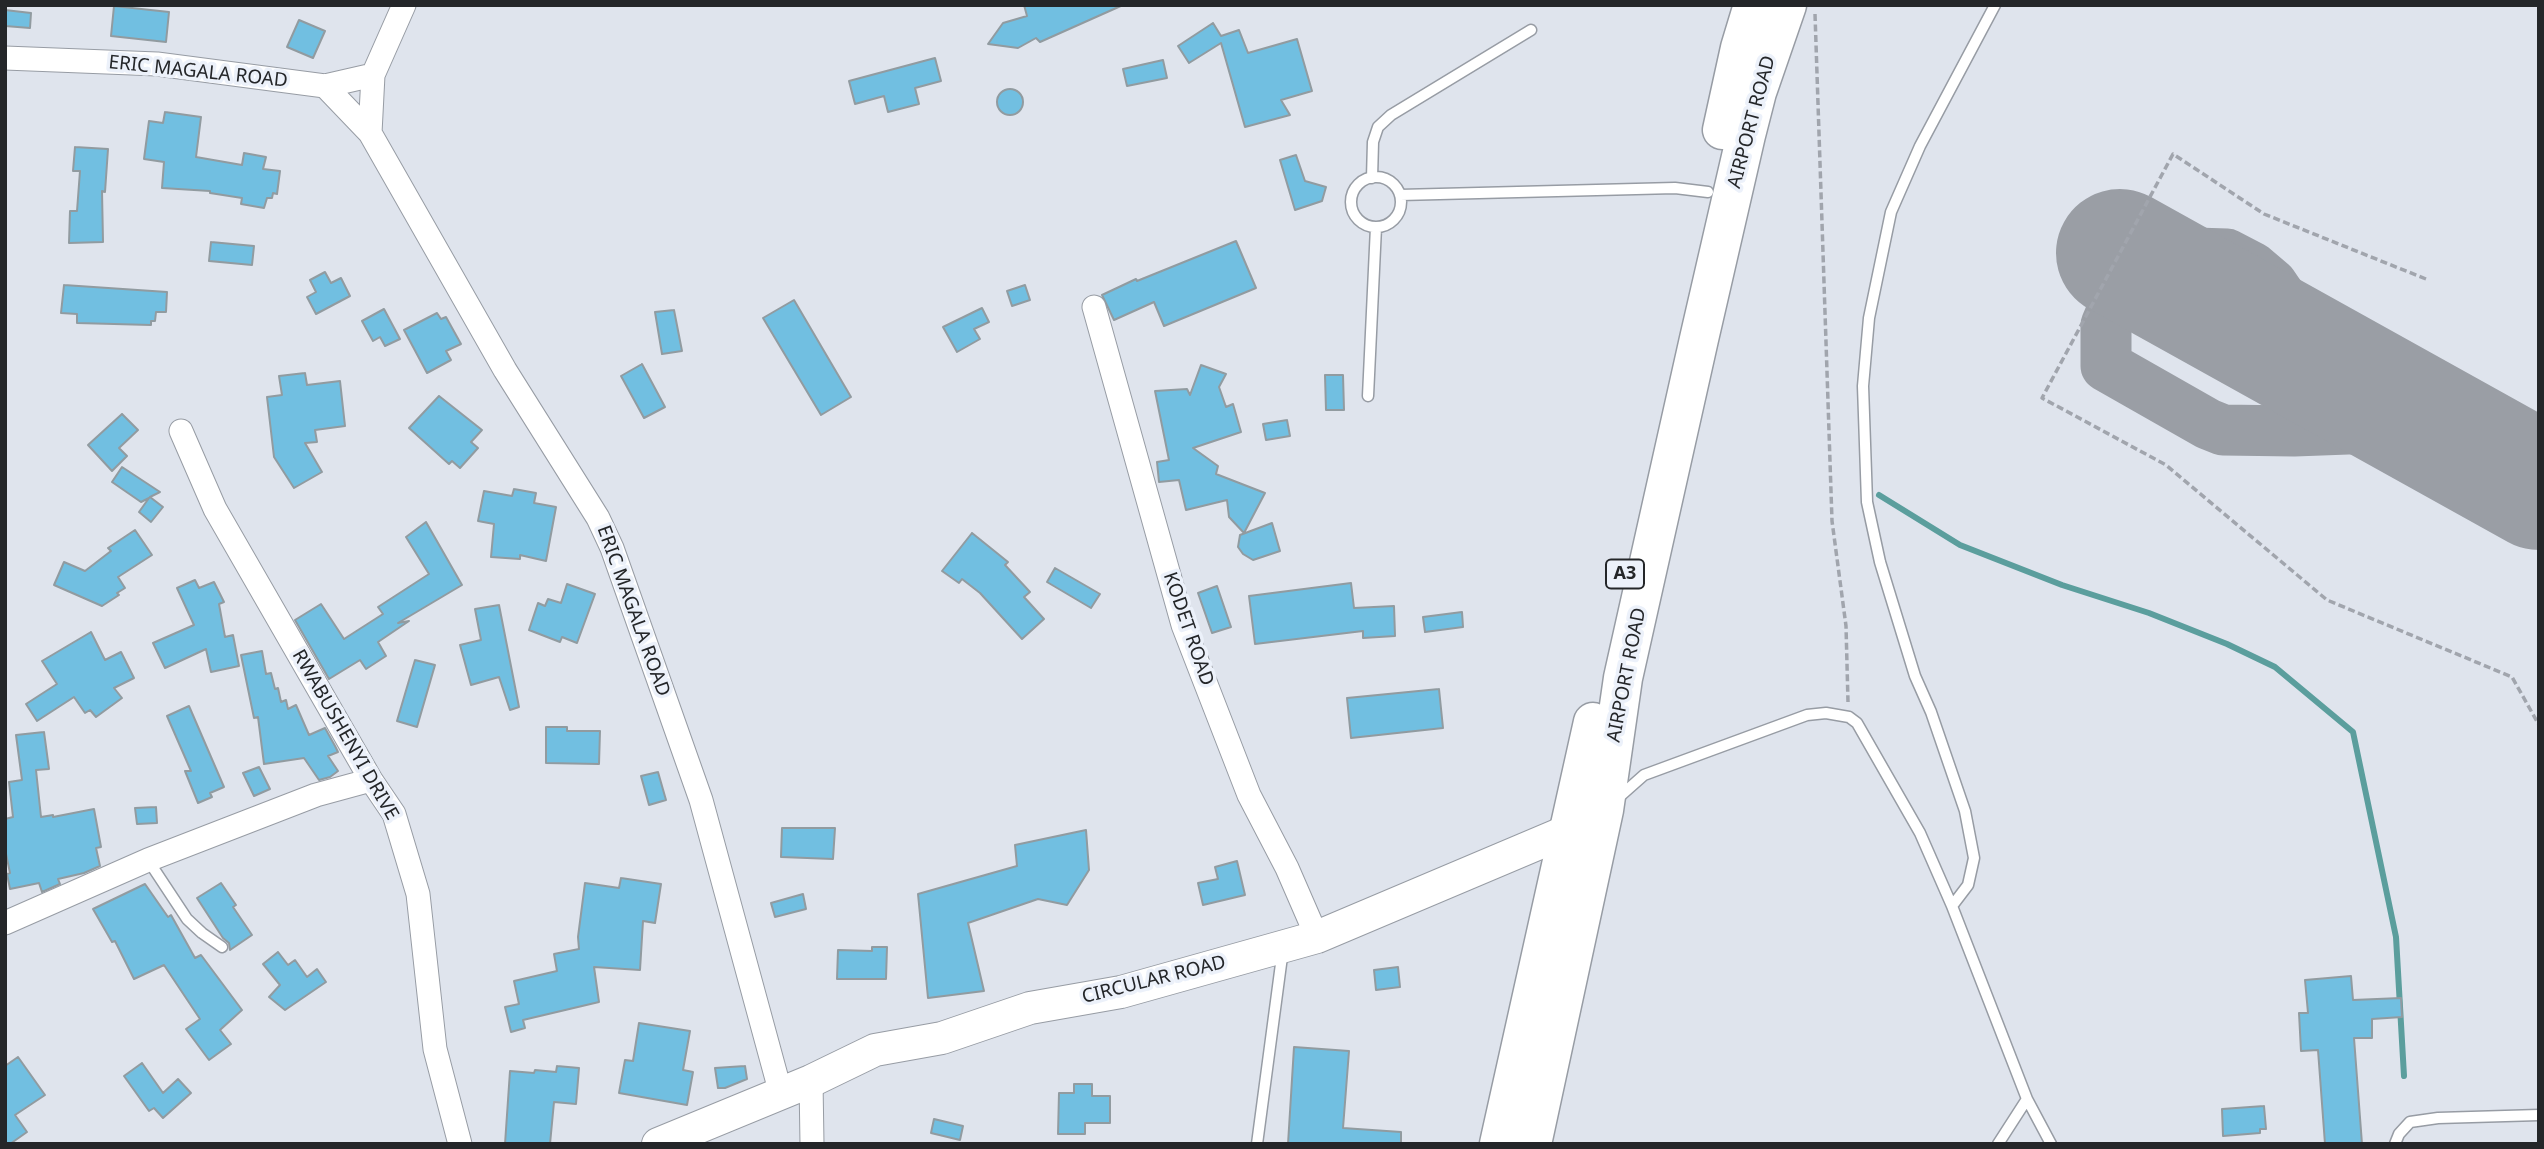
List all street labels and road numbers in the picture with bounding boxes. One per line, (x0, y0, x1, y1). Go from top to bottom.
street label: ERIC MAGALA ROAD (107, 51, 289, 93)
street label: AIRPORT ROAD (1723, 53, 1781, 191)
street label: ERIC MAGALA ROAD (591, 522, 675, 700)
road number: A3 (1606, 560, 1644, 588)
street label: KODET ROAD (1158, 569, 1218, 689)
street label: AIRPORT ROAD (1603, 606, 1651, 744)
street label: RWABUSHENYI DRIVE (287, 646, 403, 824)
street label: CIRCULAR ROAD (1080, 951, 1228, 1009)

